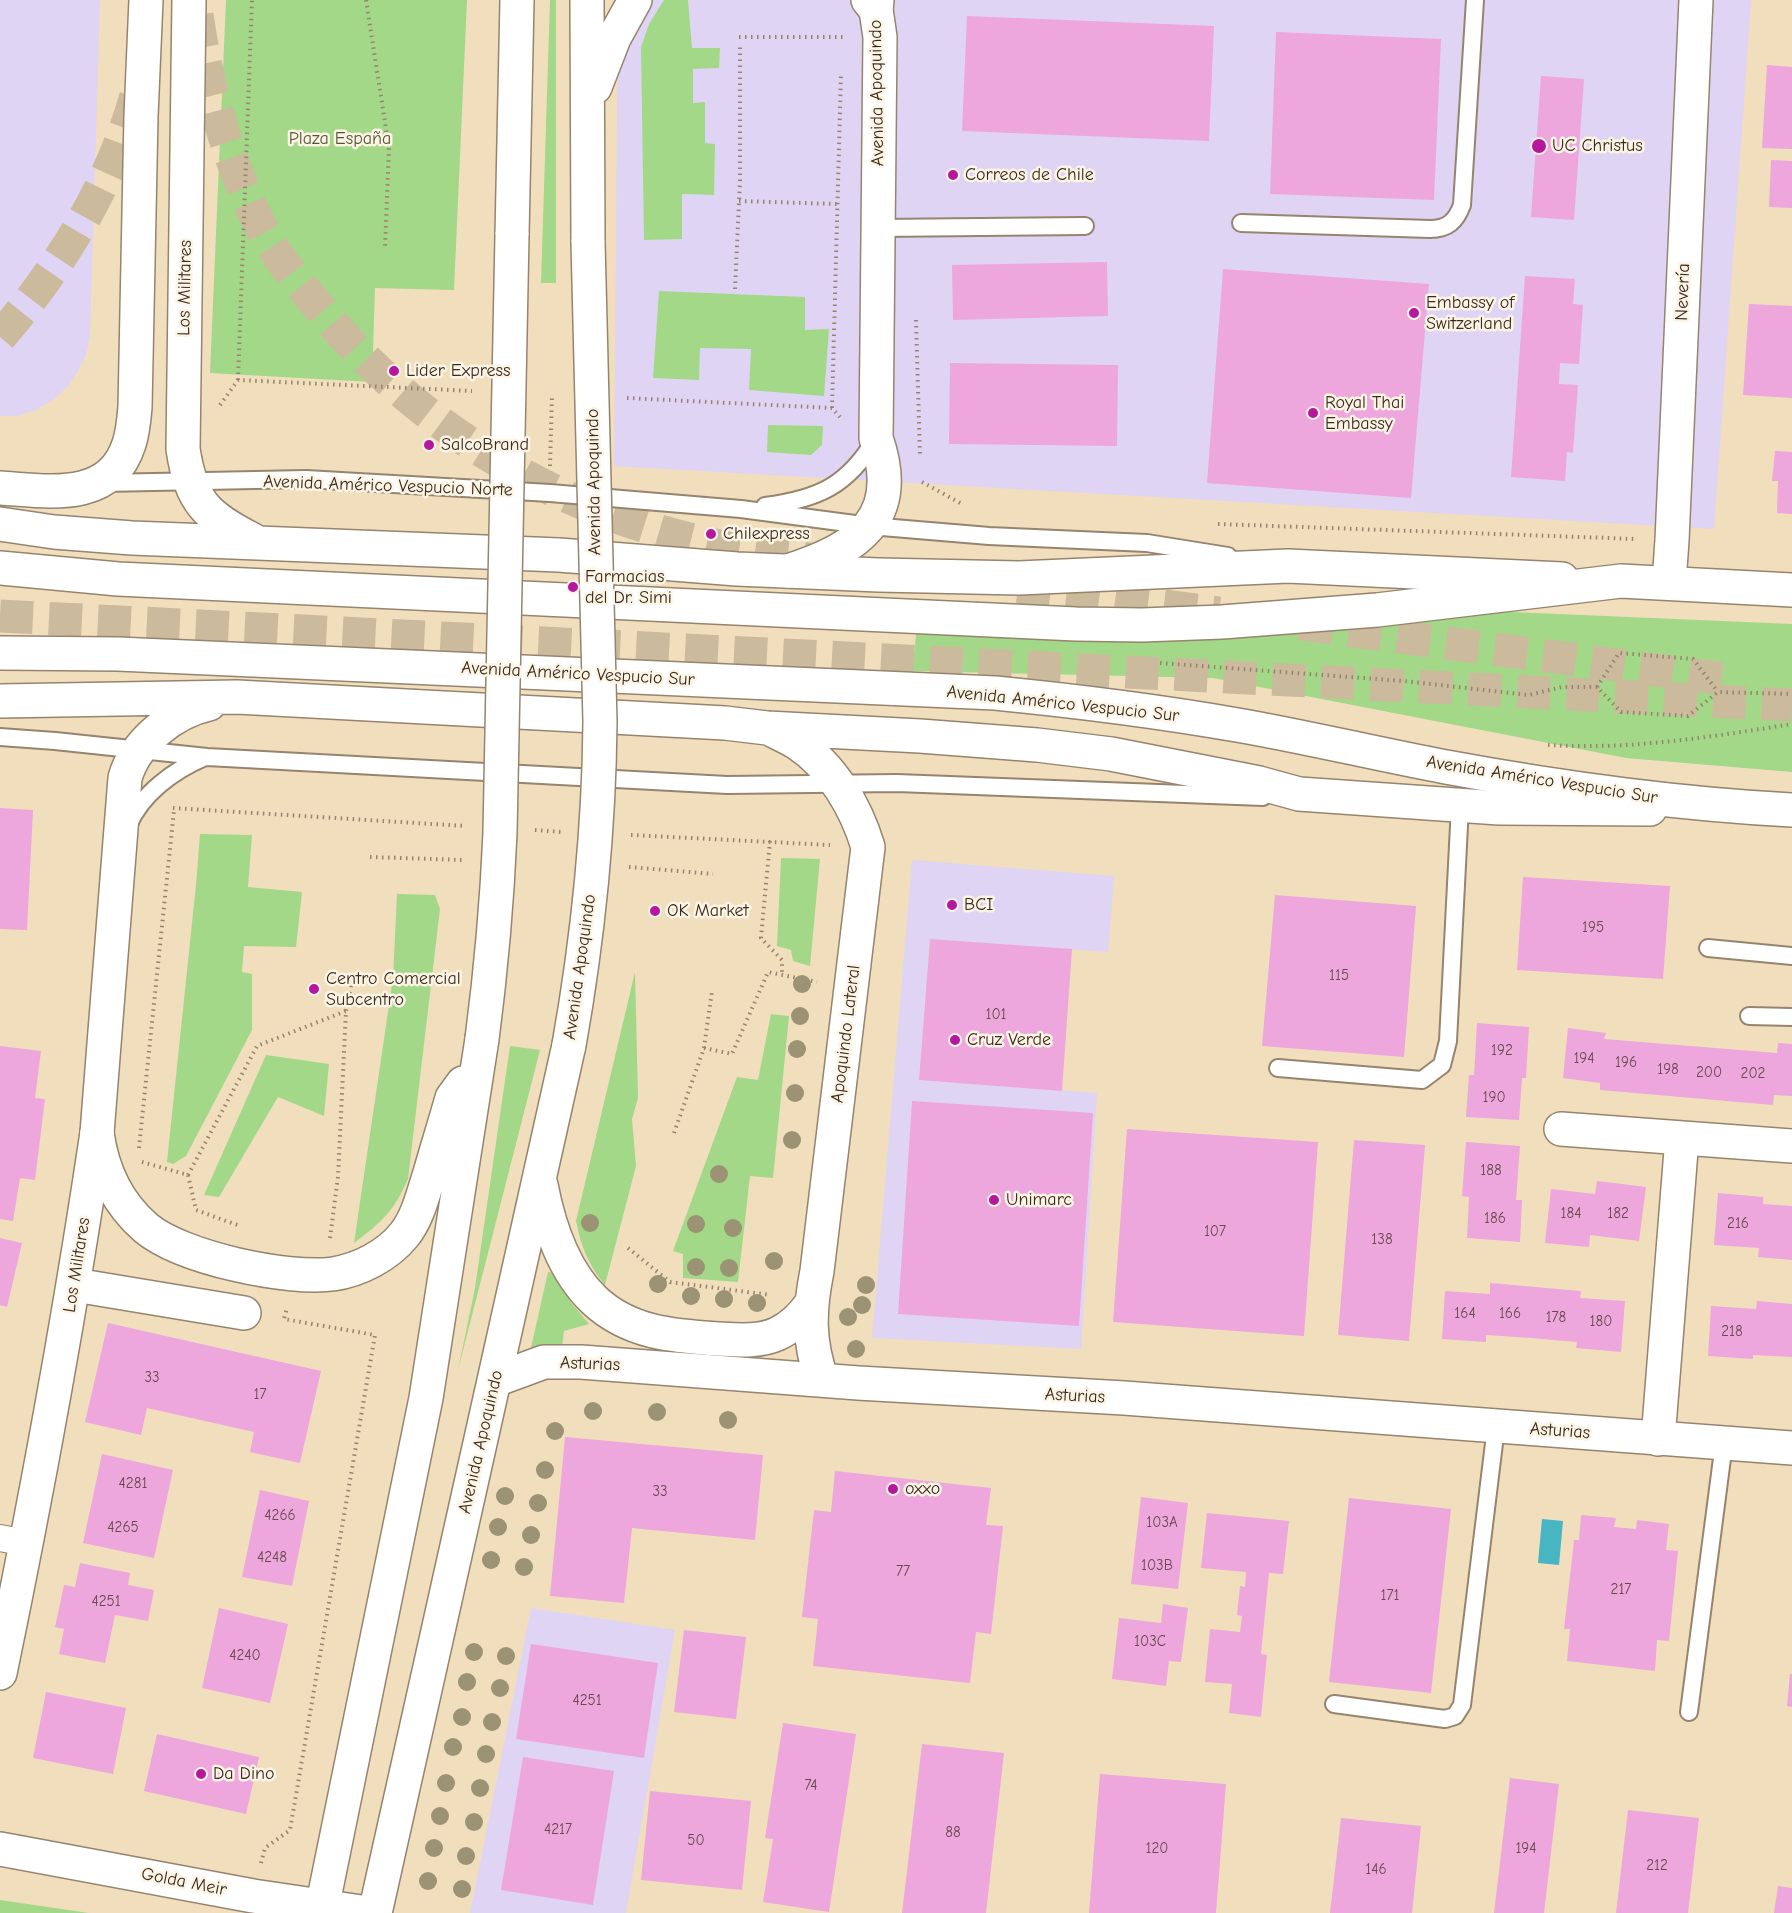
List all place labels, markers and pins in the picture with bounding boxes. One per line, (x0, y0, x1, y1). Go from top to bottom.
place label: UC Christus (1552, 135, 1643, 157)
marker: UC Christus (1530, 137, 1548, 155)
place label: Correos de Chile (965, 164, 1094, 186)
marker: Correos de Chile (946, 168, 960, 182)
place label: Embassy of Switzerland (1426, 292, 1514, 334)
marker: Embassy of Switzerland (1407, 306, 1421, 320)
place label: Lider Express (406, 360, 511, 382)
marker: Lider Express (387, 364, 401, 378)
place label: Royal Thai Embassy (1325, 392, 1404, 434)
marker: Royal Thai Embassy (1306, 406, 1320, 420)
place label: SalcoBrand (441, 434, 529, 456)
marker: SalcoBrand (422, 438, 436, 452)
place label: Chilexpress (723, 523, 810, 545)
marker: Chilexpress (704, 527, 718, 541)
place label: Farmacias del Dr. Simi (585, 566, 672, 608)
marker: Farmacias del Dr. Simi (566, 580, 580, 594)
place label: BCI (964, 894, 993, 916)
marker: BCI (945, 898, 959, 912)
place label: OK Market (667, 900, 749, 922)
marker: OK Market (648, 904, 662, 918)
place label: Centro Comercial Subcentro (326, 968, 461, 1010)
marker: Centro Comercial Subcentro (307, 982, 321, 996)
place label: Cruz Verde (967, 1029, 1051, 1051)
marker: Cruz Verde (948, 1033, 962, 1047)
place label: Unimarc (1006, 1189, 1072, 1211)
marker: Unimarc (987, 1193, 1001, 1207)
place label: oxxo (905, 1478, 940, 1500)
marker: oxxo (886, 1482, 900, 1496)
place label: Da Dino (213, 1763, 275, 1785)
marker: Da Dino (194, 1767, 208, 1781)

